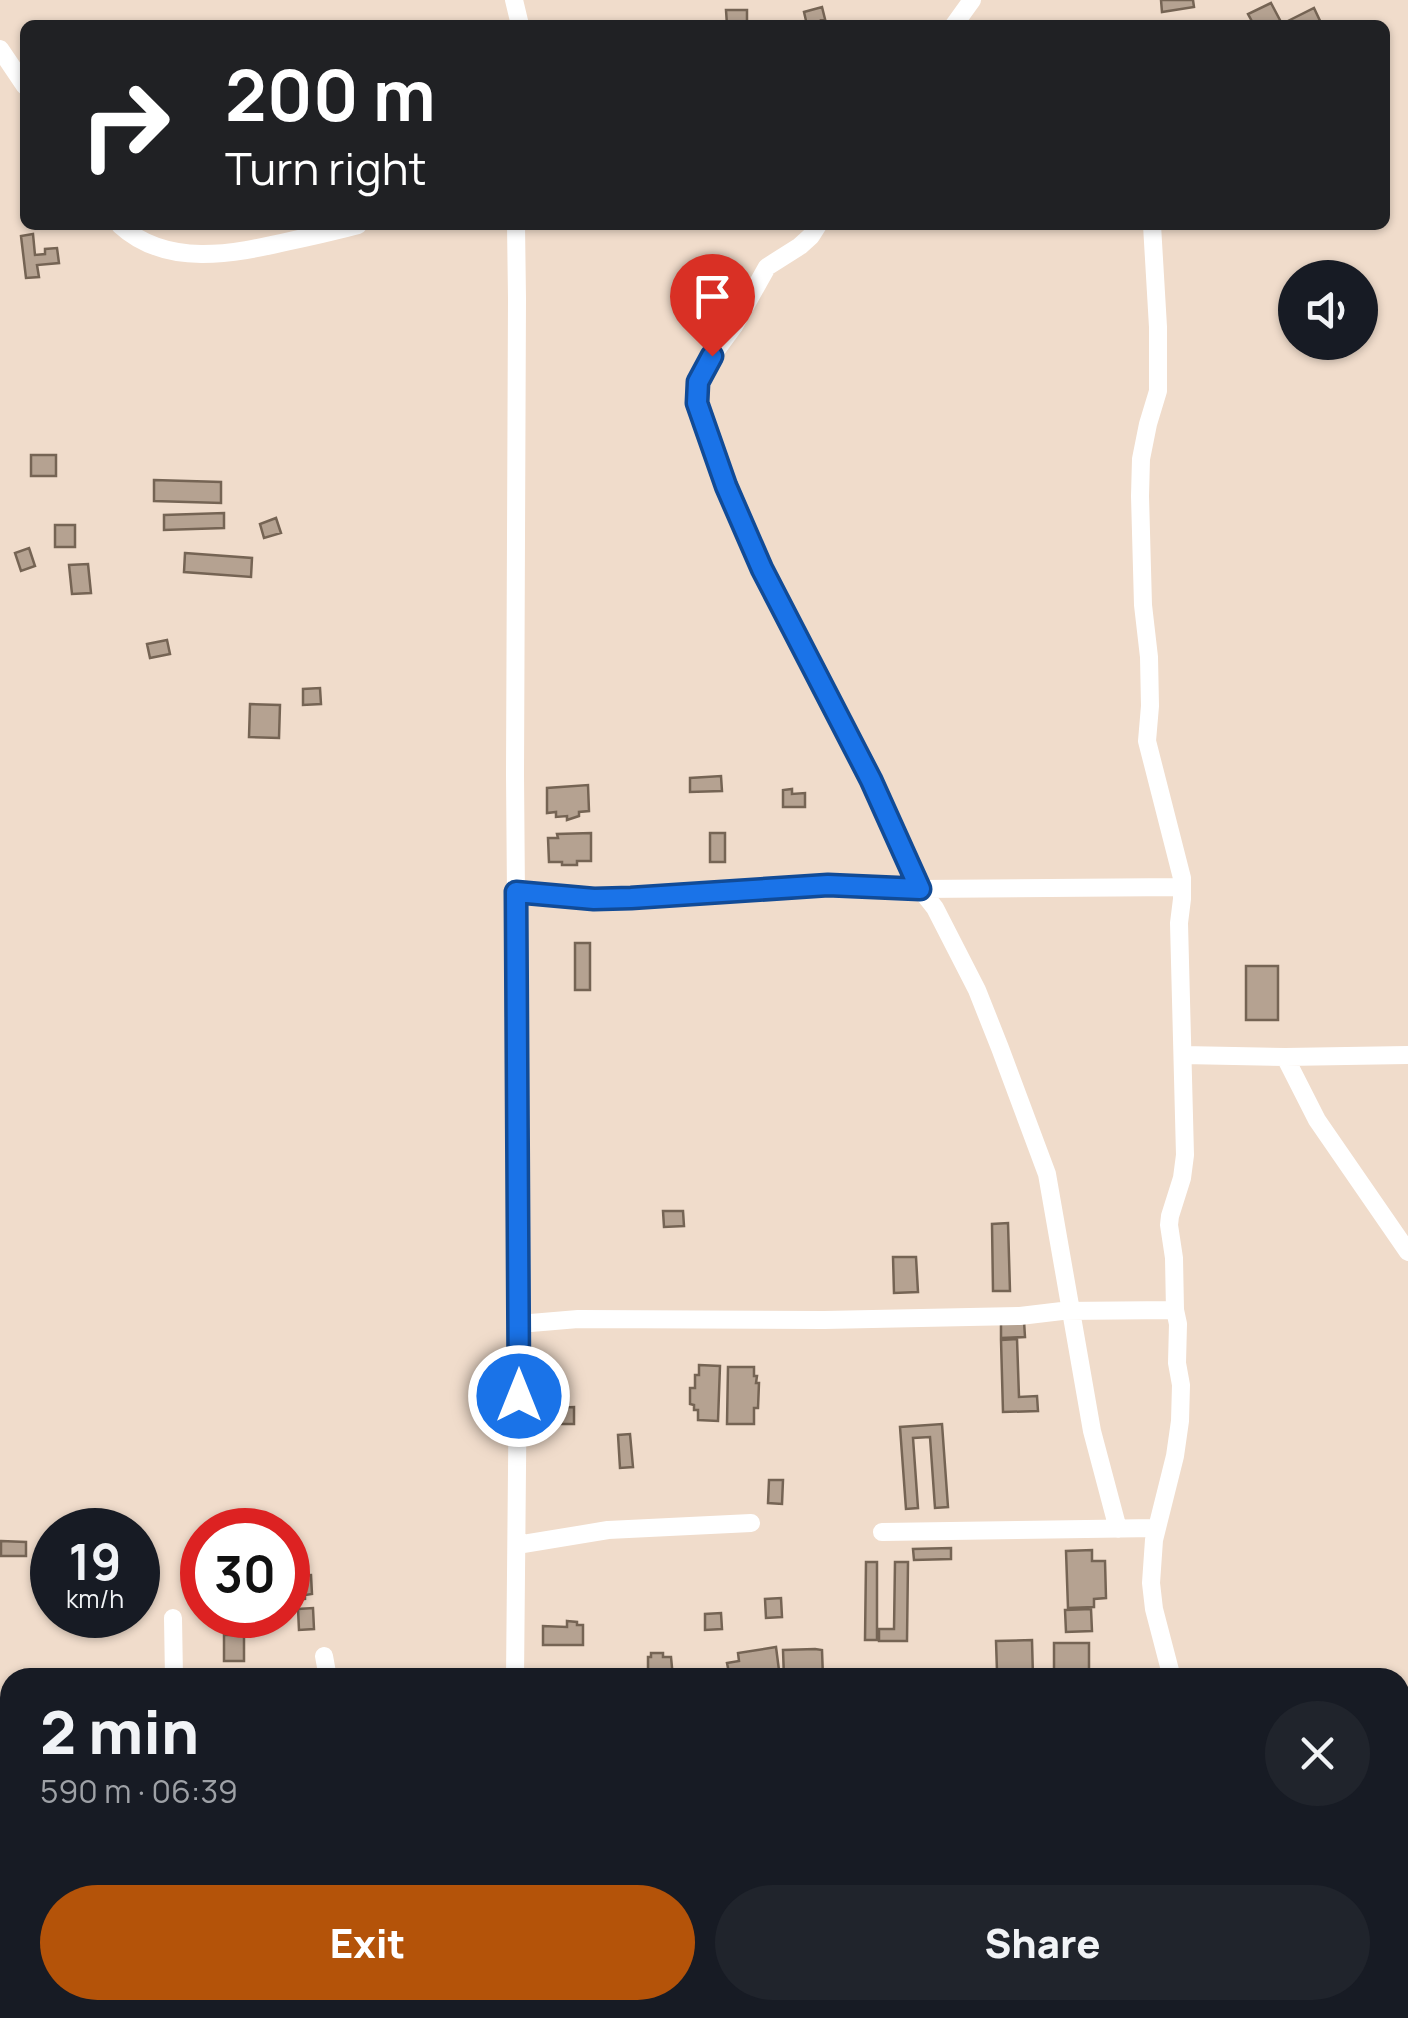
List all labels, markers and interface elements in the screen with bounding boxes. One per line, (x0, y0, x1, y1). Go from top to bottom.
text: 200 m (225, 46, 436, 142)
icon: right (60, 60, 190, 190)
text: Turn right (225, 137, 426, 199)
pin (670, 254, 755, 357)
map controls (1278, 260, 1378, 360)
button: sound (1278, 260, 1378, 360)
icon: arrive (685, 269, 740, 324)
position arrow (467, 1344, 571, 1448)
speed limit sign: 30 (180, 1508, 310, 1638)
text: 19 (69, 1527, 121, 1595)
text: km/h (66, 1581, 124, 1616)
text: 2 min (40, 1690, 199, 1772)
button: close (1265, 1701, 1370, 1806)
text: 590 m · 06:39 (40, 1769, 238, 1813)
button: Exit (40, 1885, 695, 2000)
button: Share (715, 1885, 1370, 2000)

